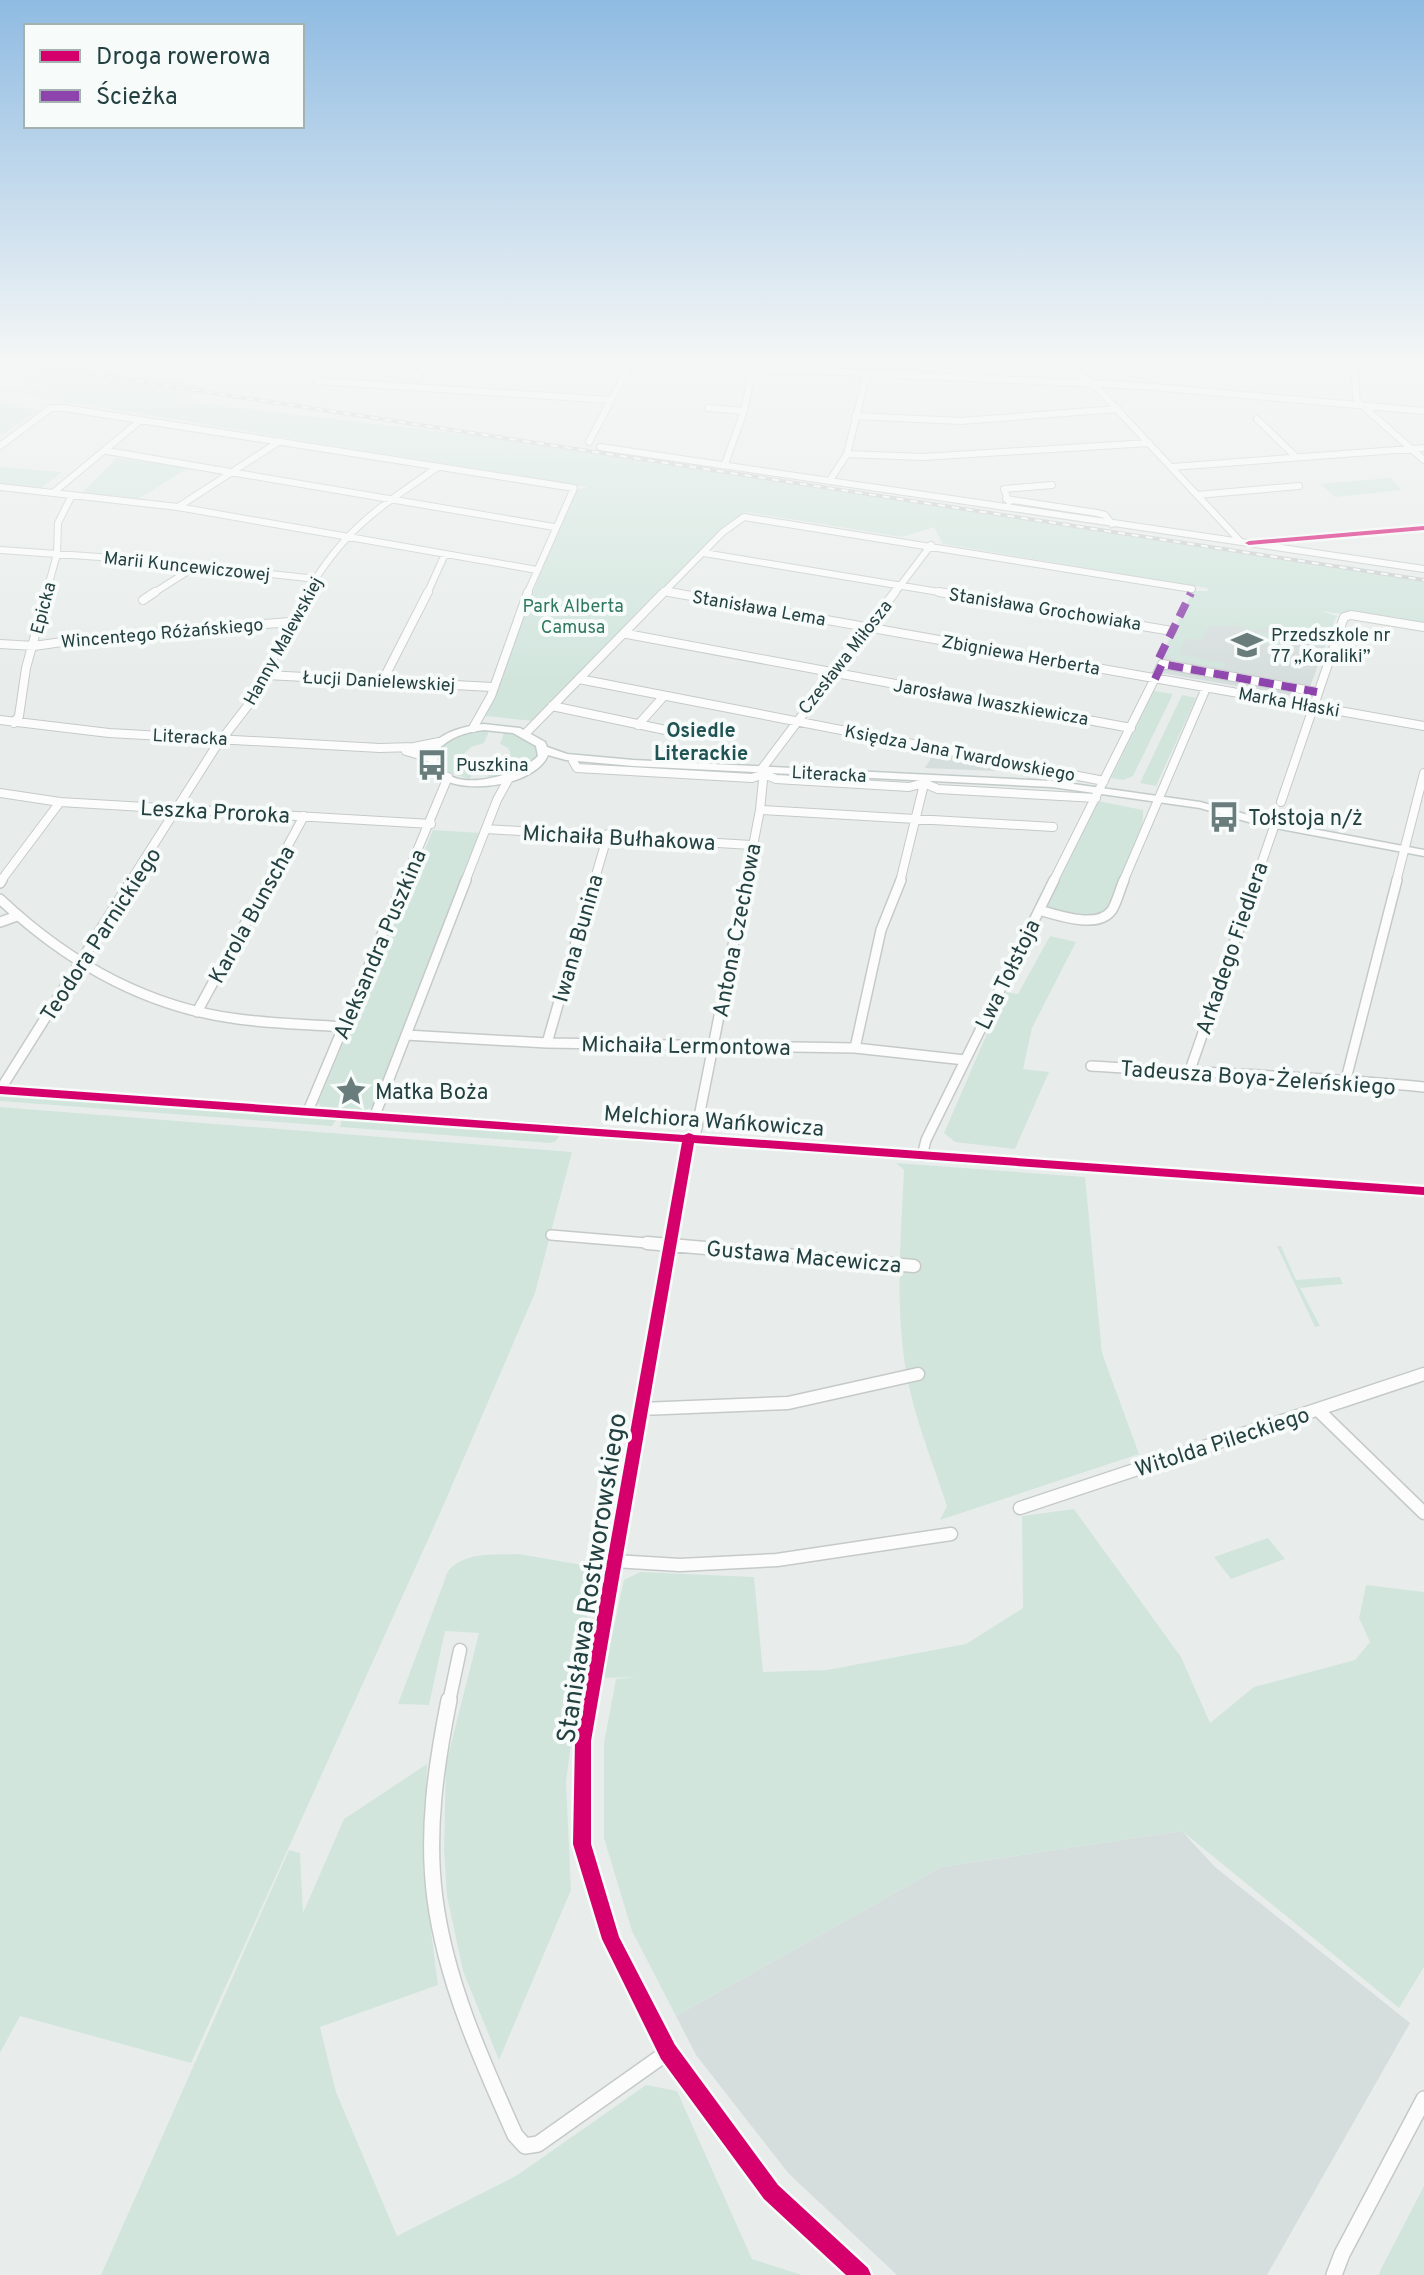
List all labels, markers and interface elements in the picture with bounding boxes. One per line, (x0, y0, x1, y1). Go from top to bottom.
legend (24, 24, 304, 128)
text: Droga rowerowa (96, 43, 270, 73)
text: Ścieżka (96, 81, 178, 113)
street label: Marii Kuncewiczowej (103, 547, 271, 588)
street label: Hanny Malewskiej (240, 574, 329, 710)
street label: Epicka (26, 580, 62, 637)
street label: Stanisława Grochowiaka (947, 584, 1143, 637)
street label: Stanisława Lema (690, 586, 827, 633)
park label: Park Alberta Camusa (522, 596, 624, 640)
street label: Czesława Miłosza (794, 596, 898, 720)
street label: Wincentego Różańskiego (60, 614, 264, 655)
place label: Przedszkole nr 77 „Koraliki” (1271, 625, 1391, 669)
school or university icon: Przedszkole nr 77 „Koraliki” (1230, 628, 1264, 662)
street label: Zbigniewa Herberta (940, 631, 1102, 682)
street label: Łucji Danielewskiej (302, 667, 456, 698)
street label: Jarosława Iwaszkiewicza (891, 675, 1090, 732)
street label: Marka Hłaski (1236, 683, 1341, 724)
district label: Osiedle Literackie (654, 719, 748, 768)
street label: Księdza Jana Twardowskiego (842, 721, 1077, 788)
street label: Literacka (152, 725, 228, 752)
bus stop icon: Puszkina (415, 748, 449, 782)
place label: Puszkina (456, 755, 528, 778)
street label: Literacka (791, 762, 867, 789)
street label: Leszka Proroka (139, 796, 290, 831)
bus stop icon: Tołstoja n/ż (1207, 800, 1241, 834)
place label: Tołstoja n/ż (1248, 806, 1363, 833)
street label: Michaiła Bułhakowa (522, 821, 716, 858)
street label: Antona Czechowa (708, 841, 769, 1020)
street label: Karola Bunscha (204, 842, 302, 989)
street label: Teodora Parnickiego (36, 843, 168, 1027)
street label: Aleksandra Puszkina (329, 846, 434, 1044)
street label: Arkadego Fiedlera (1191, 859, 1276, 1039)
street label: Iwana Bunina (548, 872, 611, 1006)
street label: Lwa Tołstoja (971, 915, 1048, 1035)
street label: Michaiła Lermontowa (581, 1032, 791, 1063)
street label: Tadeusza Boya-Żeleńskiego (1119, 1054, 1397, 1103)
place icon: Matka Boża (334, 1074, 368, 1108)
place label: Matka Boża (375, 1080, 488, 1107)
street label: Melchiora Wańkowicza (603, 1101, 825, 1144)
street label: Gustawa Macewicza (705, 1237, 903, 1280)
street label: Witolda Pileckiego (1132, 1402, 1313, 1484)
street label: Stanisława Rostworowskiego (551, 1411, 636, 1746)

